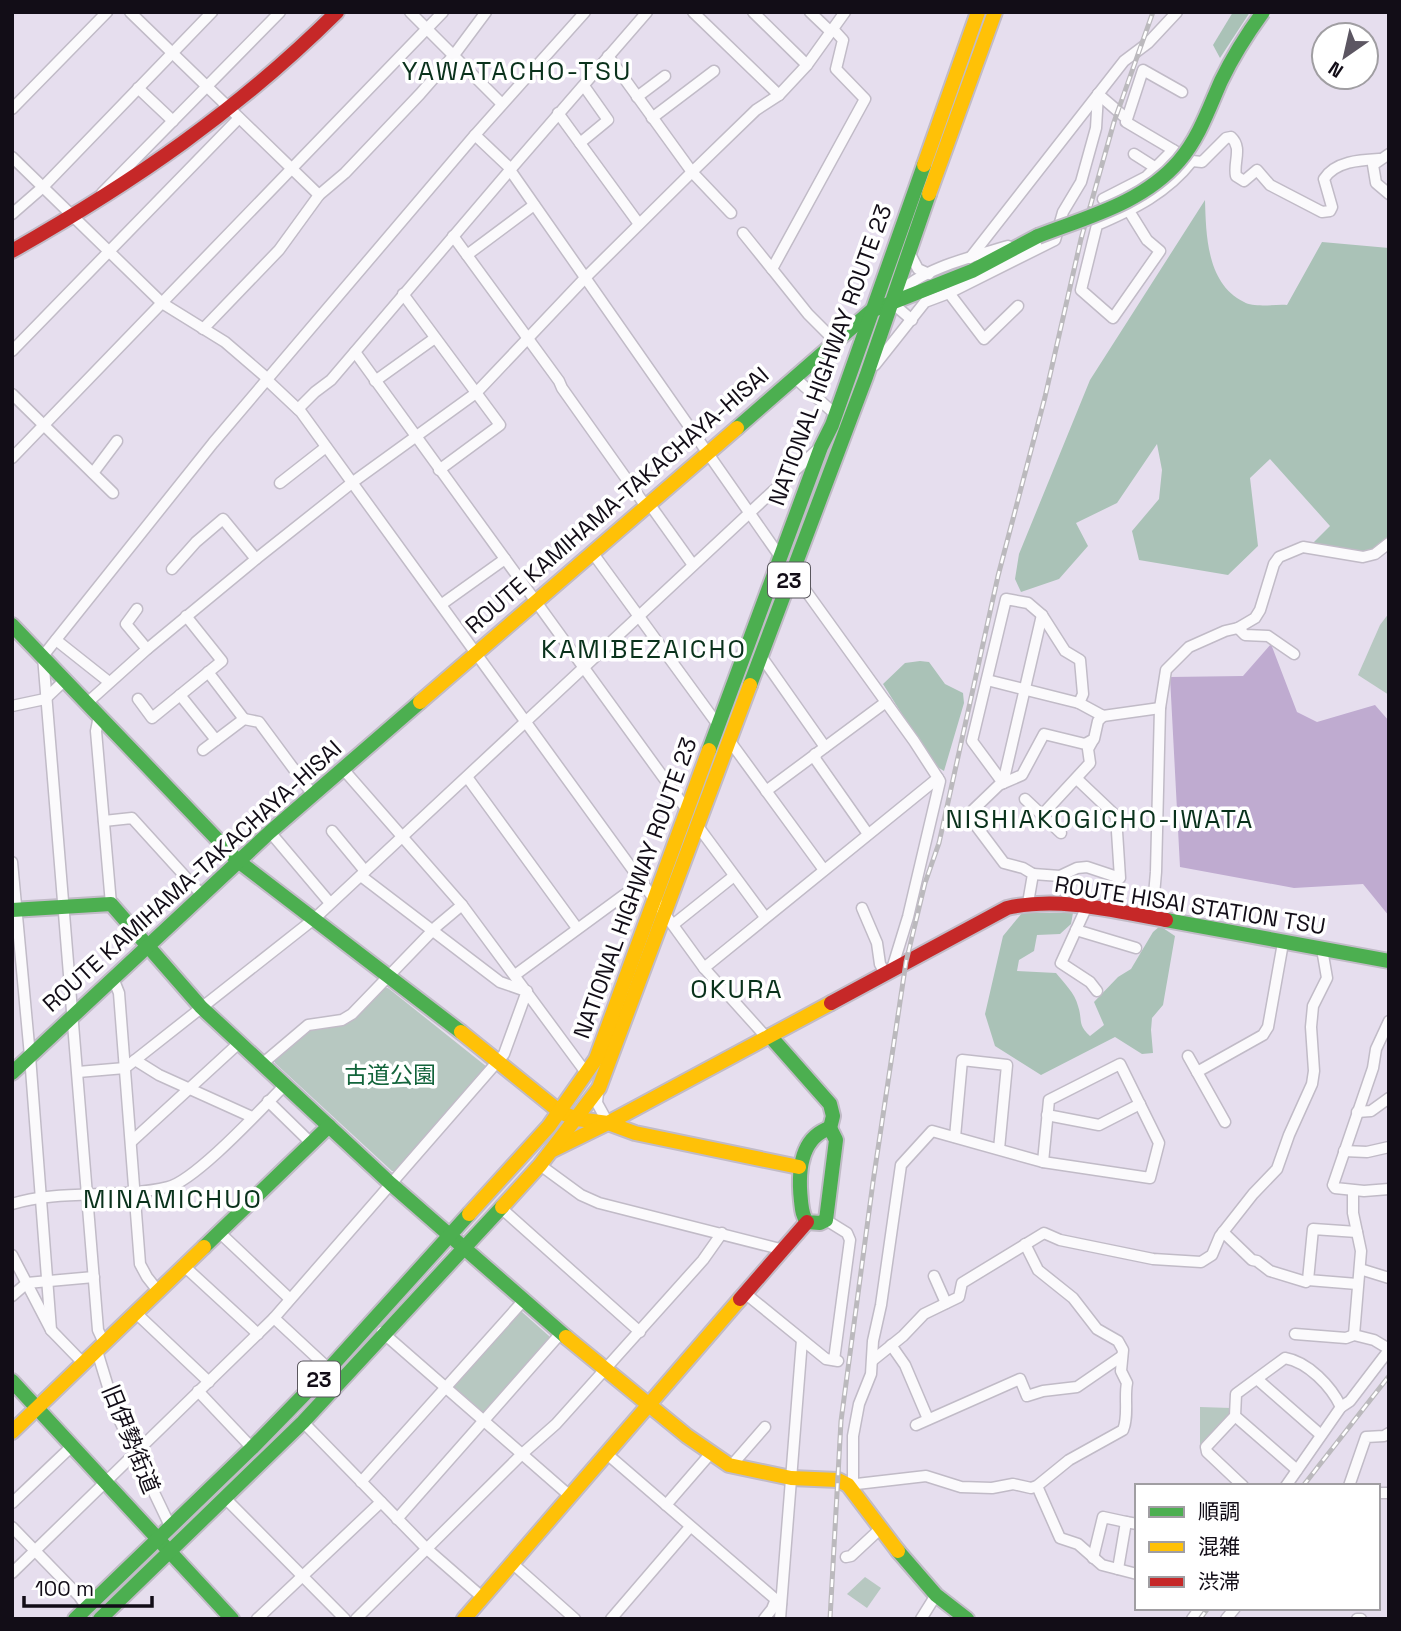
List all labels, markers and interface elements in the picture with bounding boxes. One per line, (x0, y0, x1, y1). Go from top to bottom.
north arrow (1310, 21, 1380, 91)
district label: YAWATACHO-TSU (402, 54, 632, 88)
text: N (1324, 56, 1348, 84)
street label: NATIONAL HIGHWAY ROUTE 23 (761, 200, 899, 510)
street label: ROUTE KAMIHAMA-TAKACHAYA-HISAI (459, 360, 775, 640)
road number: 23 (768, 562, 810, 598)
district label: KAMIBEZAICHO (541, 632, 747, 666)
street label: ROUTE KAMIHAMA-TAKACHAYA-HISAI (36, 733, 348, 1019)
street label: NATIONAL HIGHWAY ROUTE 23 (566, 733, 704, 1043)
district label: NISHIAKOGICHO-IWATA (946, 802, 1254, 836)
street label: ROUTE HISAI STATION TSU (1052, 869, 1328, 941)
district label: OKURA (690, 972, 784, 1006)
park label: 古道公園 (344, 1060, 436, 1090)
district label: MINAMICHUO (83, 1182, 263, 1216)
road number: 23 (298, 1362, 340, 1396)
street label: 旧伊勢街道 (96, 1380, 166, 1498)
legend (1135, 1484, 1380, 1610)
text: 順調 (1198, 1498, 1240, 1525)
text: 混雑 (1198, 1533, 1240, 1560)
scale bar (24, 1564, 152, 1608)
text: 渋滞 (1198, 1568, 1240, 1595)
text: 100 m (35, 1575, 94, 1602)

